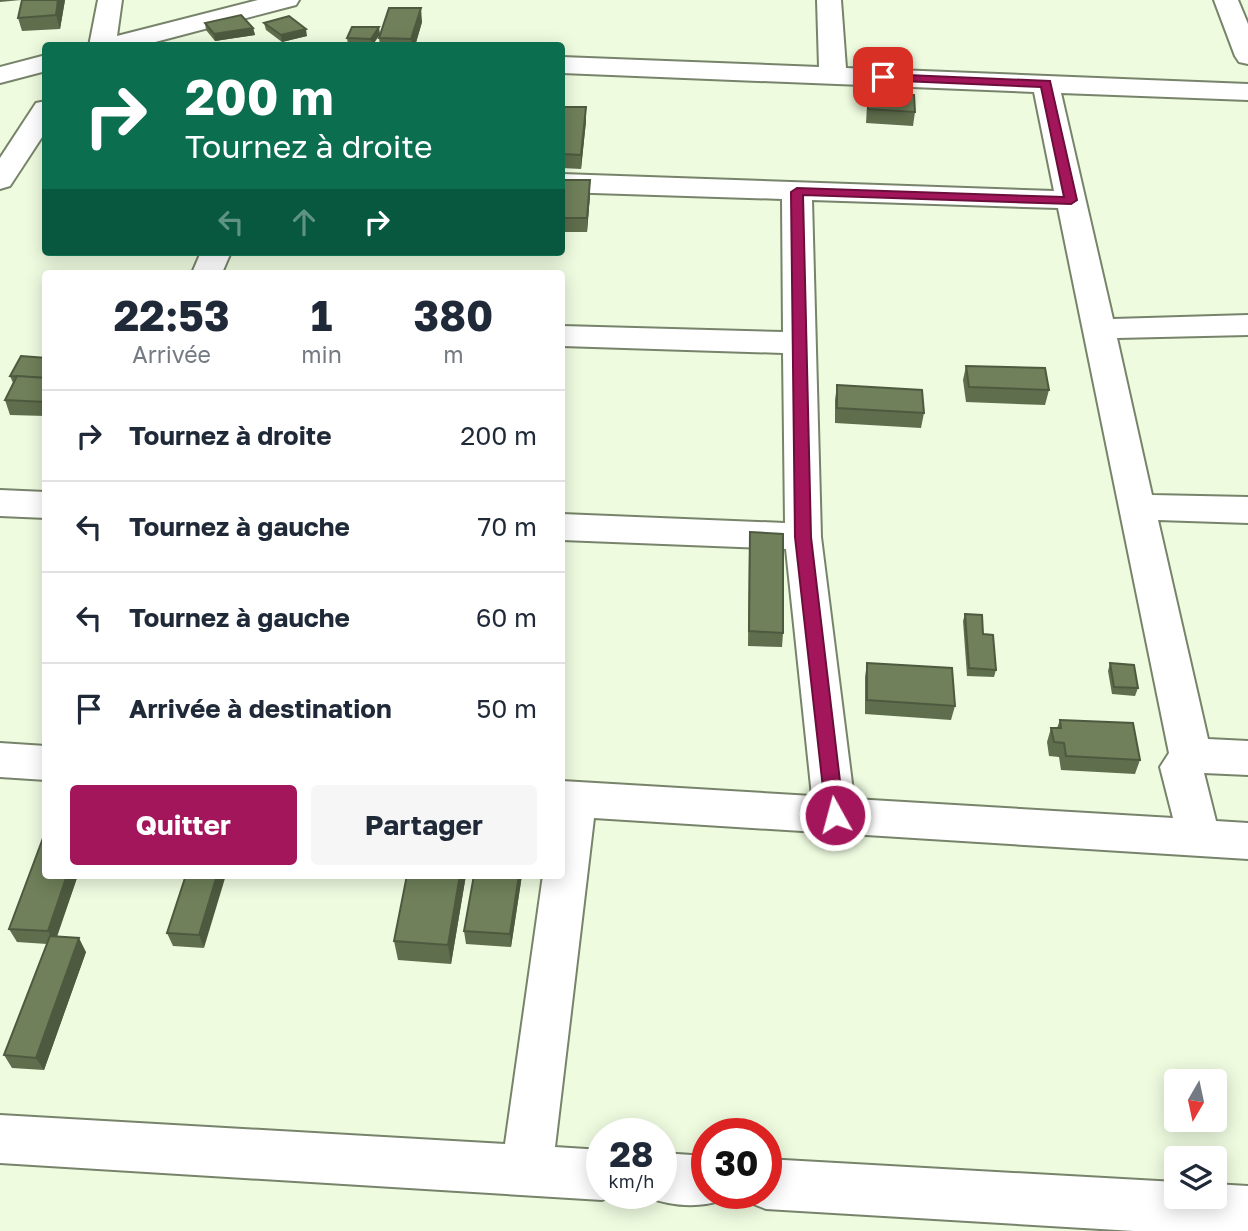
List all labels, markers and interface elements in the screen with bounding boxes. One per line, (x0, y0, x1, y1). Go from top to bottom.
pin (853, 47, 913, 107)
icon: arrive (864, 58, 902, 96)
text: 200 m (185, 67, 334, 126)
icon: right (70, 70, 161, 161)
text: Tournez à droite (185, 127, 433, 165)
icon: left (212, 203, 250, 241)
icon: ahead (285, 203, 323, 241)
icon: right (358, 203, 396, 241)
text: 22:53 (114, 290, 230, 340)
text: 1 (311, 290, 332, 340)
text: 380 (414, 290, 493, 340)
text: Arrivée (132, 340, 211, 368)
text: min (301, 340, 342, 368)
text: m (443, 340, 464, 368)
icon: right (70, 417, 108, 455)
text: Tournez à droite (129, 420, 332, 451)
text: 200 m (460, 420, 537, 451)
icon: left (70, 508, 108, 546)
text: Tournez à gauche (129, 511, 350, 542)
text: 70 m (478, 511, 537, 542)
icon: left (70, 599, 108, 637)
text: Tournez à gauche (129, 602, 350, 633)
text: 60 m (476, 602, 537, 633)
icon: arrive (70, 690, 108, 728)
text: Arrivée à destination (129, 693, 392, 724)
text: 50 m (476, 693, 537, 724)
position arrow (798, 778, 872, 852)
button: Quitter (70, 785, 297, 865)
button: Partager (311, 785, 537, 865)
north arrow (1164, 1069, 1227, 1132)
map controls (1164, 1069, 1227, 1209)
speed limit sign: 30 (691, 1118, 782, 1209)
text: 28 (610, 1133, 653, 1175)
button: layers (1164, 1146, 1227, 1209)
text: km/h (609, 1170, 654, 1192)

